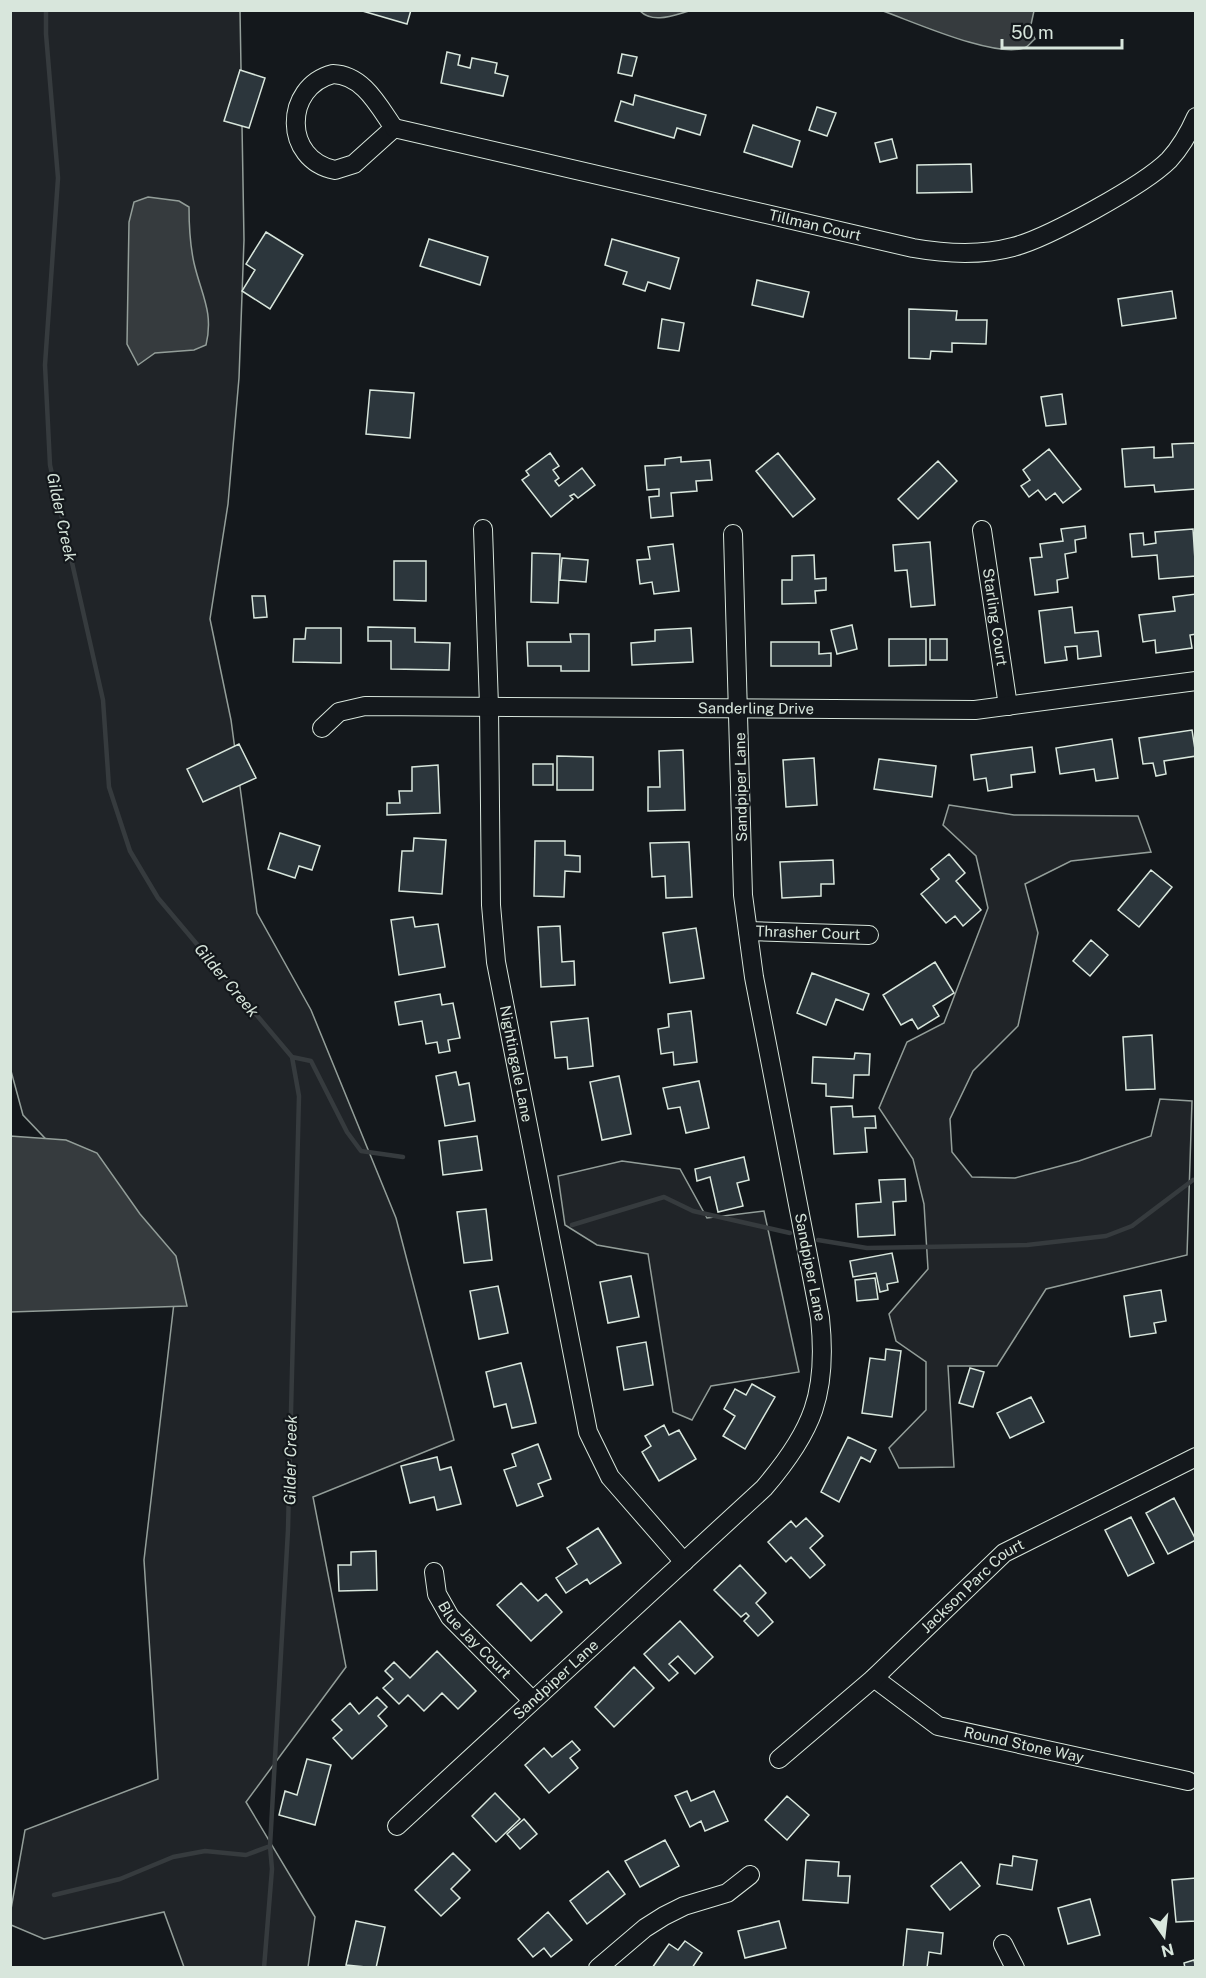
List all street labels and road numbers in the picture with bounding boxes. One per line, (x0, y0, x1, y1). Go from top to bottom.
street label: Tillman Court (767, 206, 863, 244)
street label: Starling Court (980, 567, 1011, 667)
street label: Sanderling Drive (698, 699, 814, 717)
street label: Sandpiper Lane (731, 732, 750, 842)
street label: Thrasher Court (755, 922, 861, 943)
street label: Nightingale Lane (497, 1004, 536, 1123)
street label: Sandpiper Lane (792, 1212, 829, 1322)
street label: Jackson Parc Court (917, 1535, 1027, 1636)
street label: Blue Jay Court (435, 1598, 515, 1682)
street label: Sandpiper Lane (509, 1636, 602, 1723)
street label: Round Stone Way (962, 1723, 1086, 1766)

